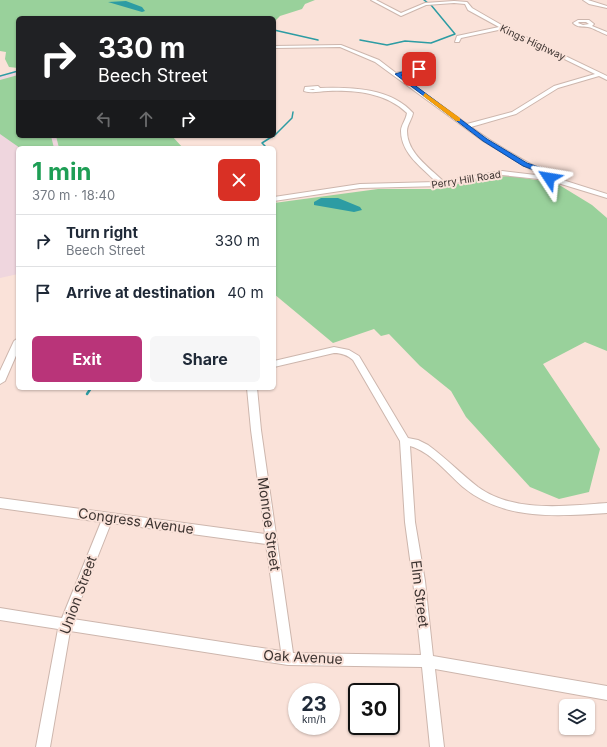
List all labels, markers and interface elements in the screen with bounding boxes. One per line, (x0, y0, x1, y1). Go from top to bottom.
street label: Kings Highway (498, 22, 568, 63)
text: 330 m (98, 31, 185, 65)
icon: right (32, 32, 84, 84)
pin (402, 52, 436, 86)
icon: arrive (408, 58, 430, 80)
text: Beech Street (98, 65, 208, 86)
icon: left (93, 108, 115, 130)
icon: ahead (135, 108, 157, 130)
icon: right (177, 108, 199, 130)
text: 1 min (32, 157, 91, 186)
position arrow (528, 157, 570, 199)
button: close (218, 159, 260, 201)
street label: Perry Hill Road (430, 168, 502, 190)
text: 370 m · 18:40 (32, 187, 115, 203)
text: Turn right (66, 223, 138, 242)
icon: right (32, 230, 54, 252)
text: 330 m (215, 231, 260, 250)
text: Beech Street (66, 242, 145, 258)
icon: arrive (32, 282, 54, 304)
text: Arrive at destination (66, 283, 215, 302)
text: 40 m (227, 283, 264, 302)
button: Exit (32, 336, 142, 382)
button: Share (150, 336, 260, 382)
street label: Monroe Street (255, 476, 285, 572)
street label: Congress Avenue (77, 504, 195, 537)
street label: Union Street (55, 553, 100, 636)
street label: Elm Street (408, 559, 433, 629)
street label: Oak Avenue (263, 646, 343, 667)
speed limit sign: 30 (348, 683, 400, 735)
text: 23 (301, 692, 327, 716)
map controls (559, 699, 595, 735)
button: layers (559, 699, 595, 735)
text: km/h (302, 713, 326, 725)

